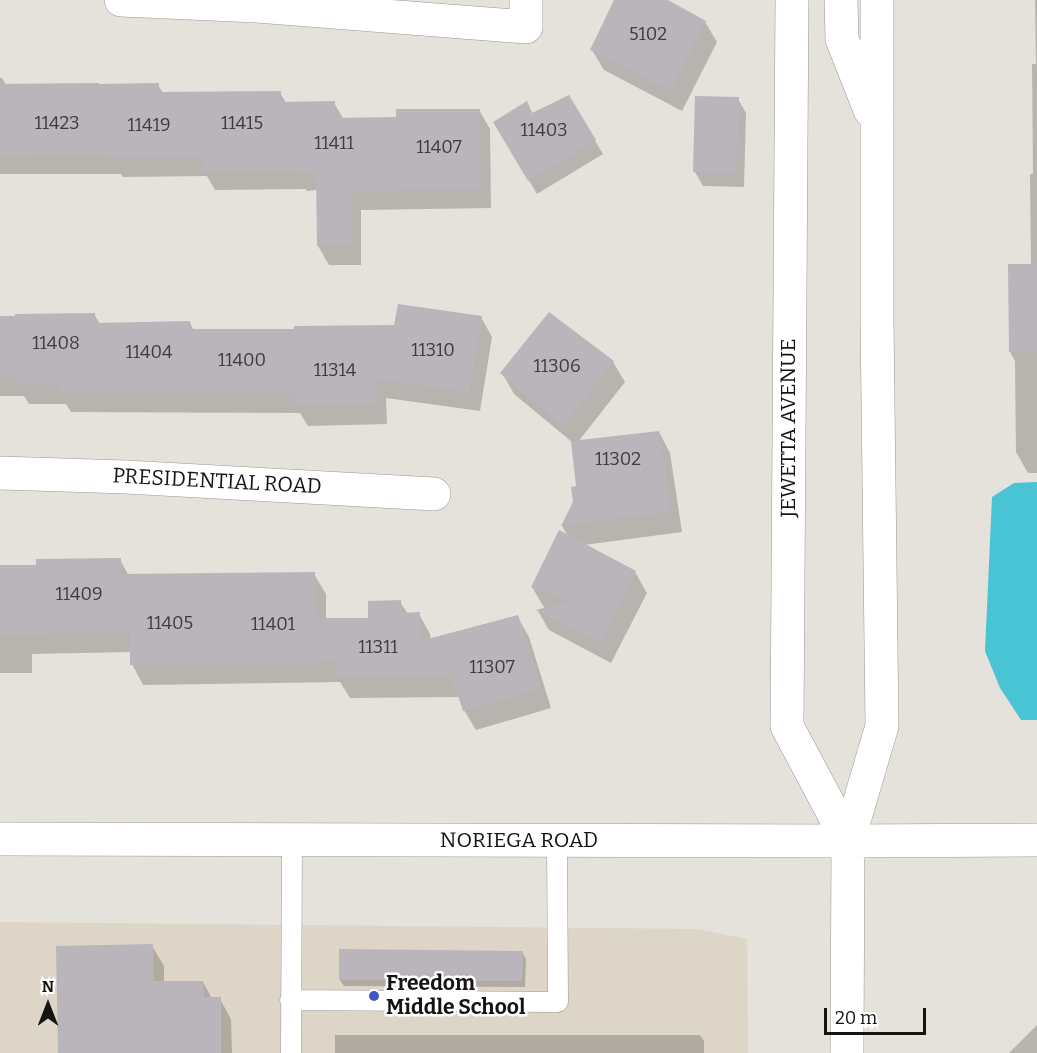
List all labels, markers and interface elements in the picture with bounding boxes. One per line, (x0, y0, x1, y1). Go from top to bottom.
house number: 5102 (629, 24, 667, 46)
house number: 11423 (34, 113, 80, 135)
house number: 11415 (221, 113, 263, 135)
house number: 11419 (128, 115, 170, 137)
house number: 11403 (521, 120, 567, 142)
house number: 11411 (314, 133, 354, 155)
house number: 11407 (416, 137, 462, 159)
house number: 11408 (32, 333, 80, 355)
street label: JEWETTA AVENUE (776, 339, 802, 517)
house number: 11310 (411, 340, 455, 362)
house number: 11404 (125, 342, 173, 364)
house number: 11400 (218, 350, 266, 372)
house number: 11306 (534, 356, 580, 378)
house number: 11314 (314, 360, 356, 382)
house number: 11302 (595, 449, 641, 471)
street label: PRESIDENTIAL ROAD (112, 464, 322, 500)
house number: 11409 (55, 584, 103, 606)
house number: 11405 (147, 613, 193, 635)
house number: 11401 (251, 614, 295, 636)
house number: 11311 (358, 637, 398, 659)
house number: 11307 (469, 657, 515, 679)
street label: NORIEGA ROAD (440, 828, 598, 854)
place label: Freedom Middle School (386, 971, 525, 1021)
north arrow (18, 975, 78, 1035)
text: N (42, 977, 54, 996)
marker: Freedom Middle School (367, 989, 381, 1003)
scale bar (827, 996, 929, 1034)
text: 20 m (835, 1007, 877, 1029)

